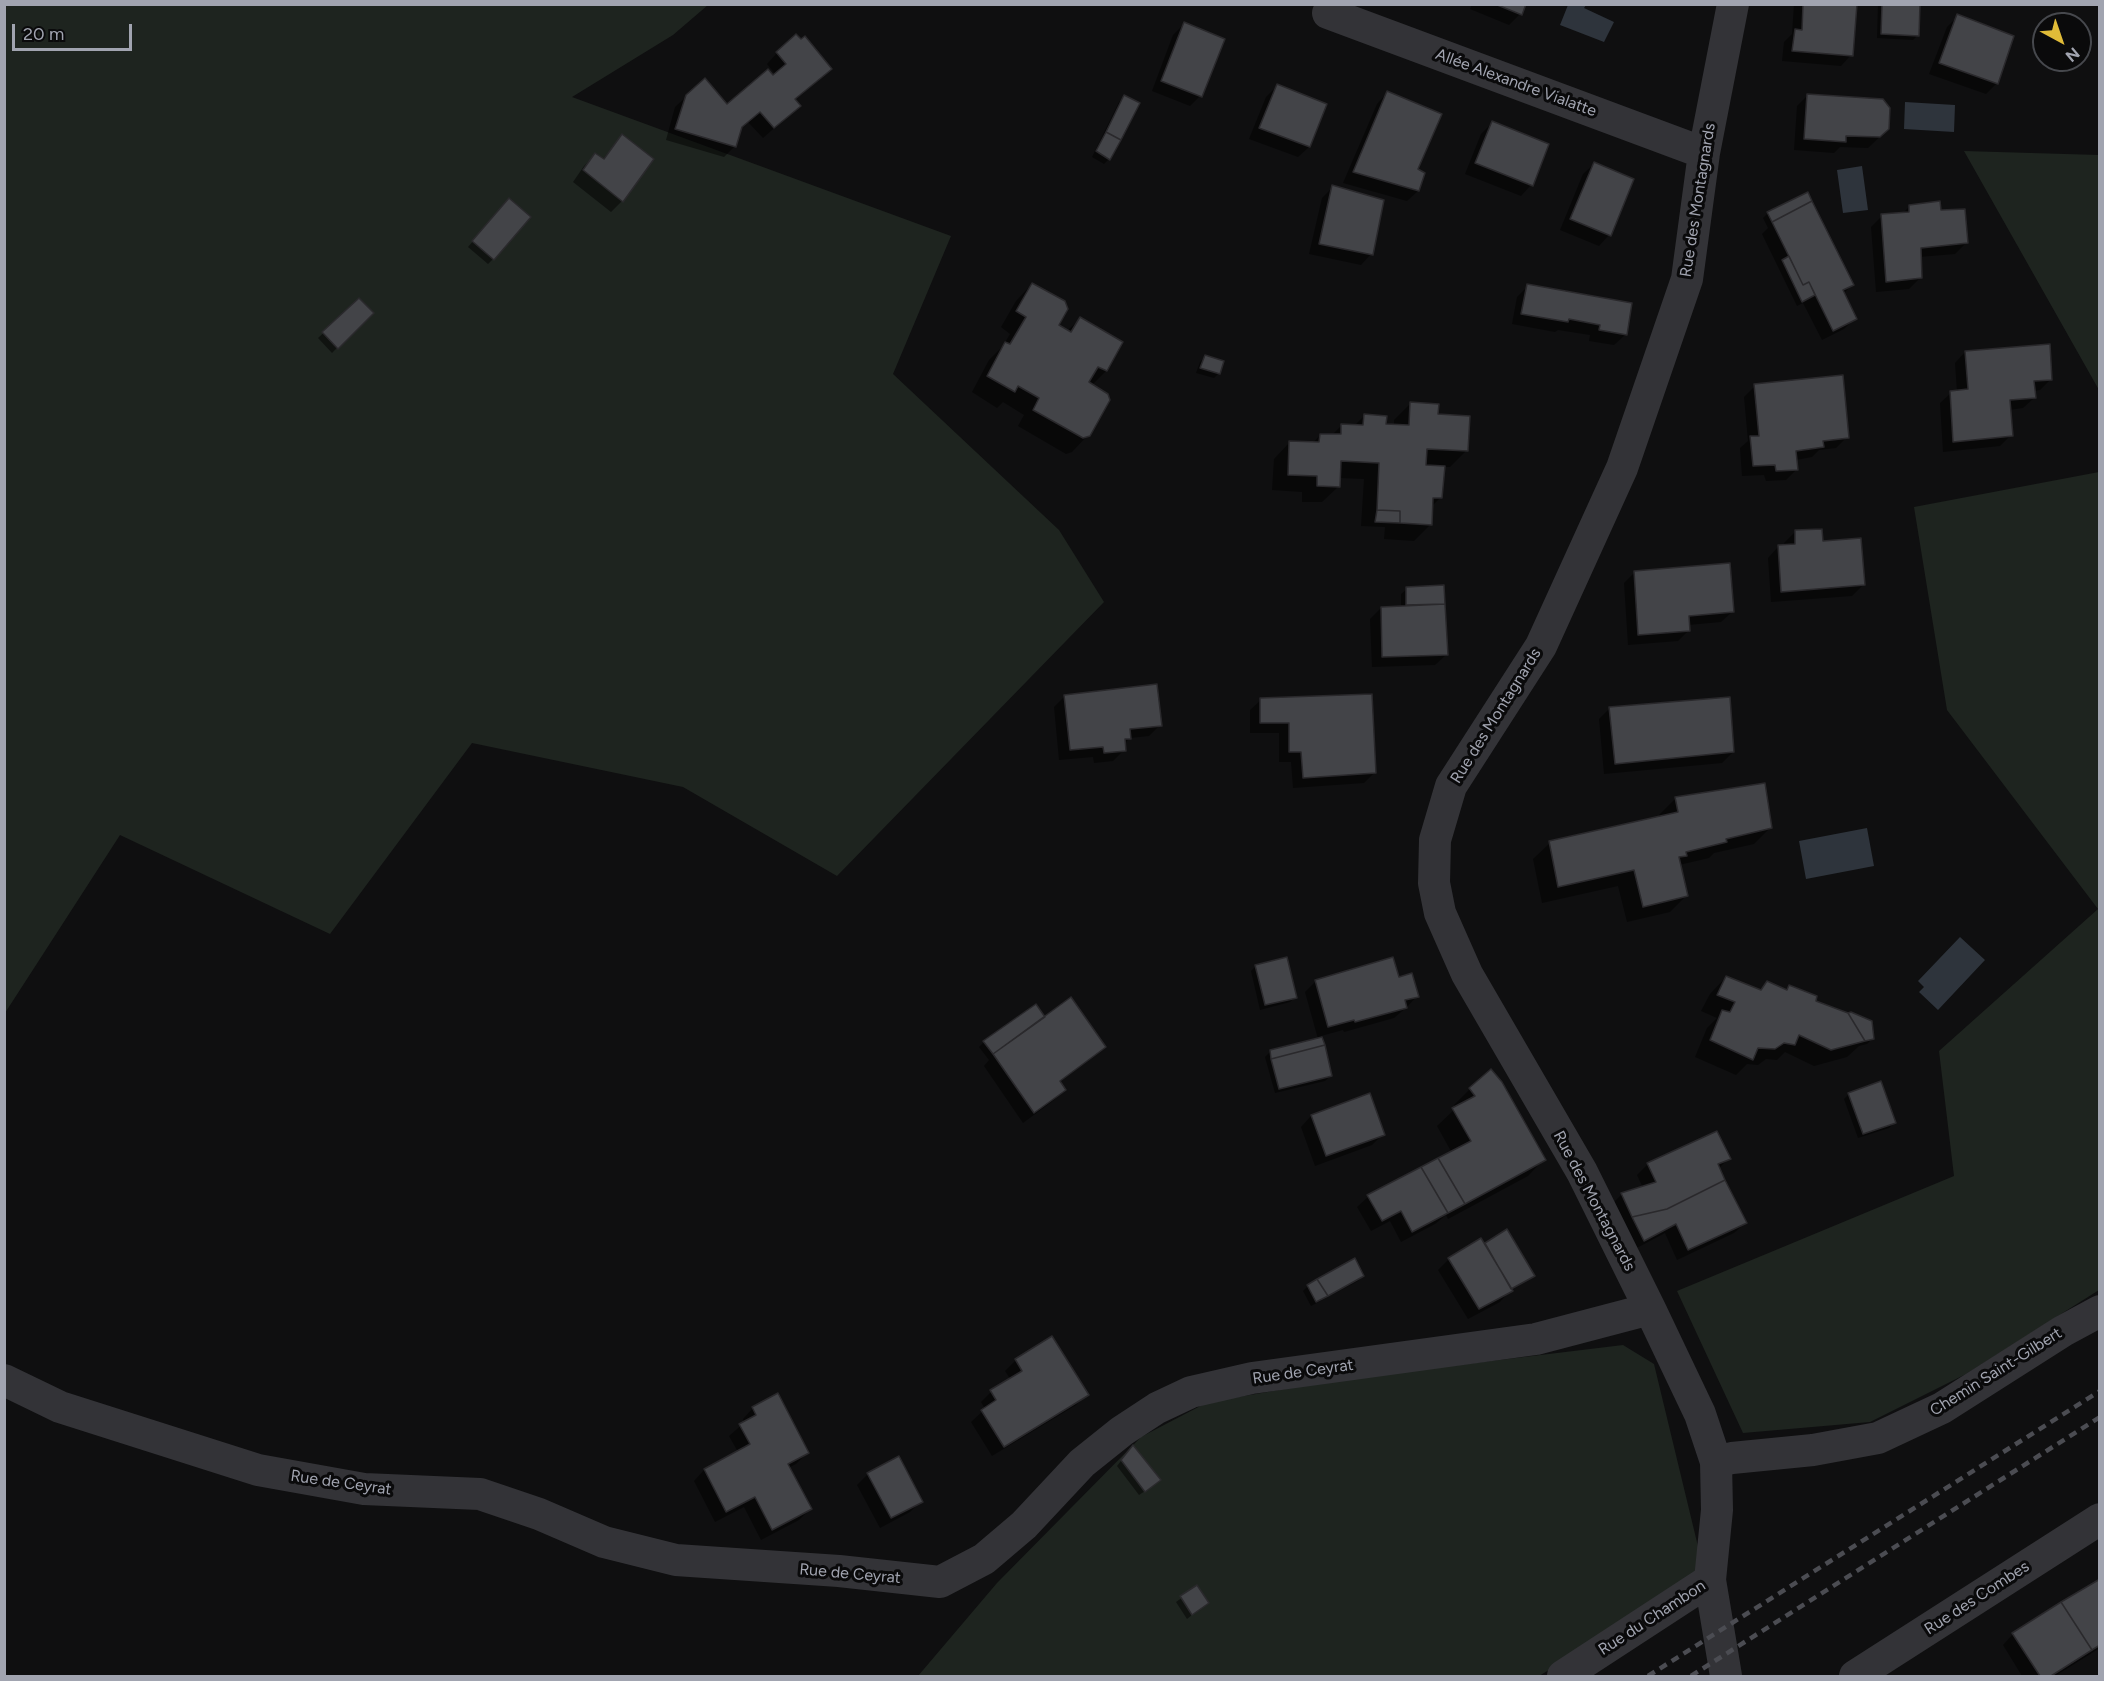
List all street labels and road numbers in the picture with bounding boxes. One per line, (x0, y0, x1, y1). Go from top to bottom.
street label: Allée Alexandre Vialatte (1433, 45, 1599, 121)
street label: Rue des Montagnards (1676, 122, 1720, 278)
street label: Rue des Montagnards (1447, 645, 1545, 787)
street label: Rue des Montagnards (1549, 1128, 1639, 1274)
street label: Chemin Saint-Gilbert (1927, 1324, 2065, 1420)
street label: Rue de Ceyrat (1251, 1355, 1355, 1389)
street label: Rue de Ceyrat (289, 1466, 393, 1500)
street label: Rue des Combes (1921, 1557, 2033, 1639)
street label: Rue de Ceyrat (798, 1560, 902, 1588)
street label: Rue du Chambon (1595, 1576, 1709, 1660)

